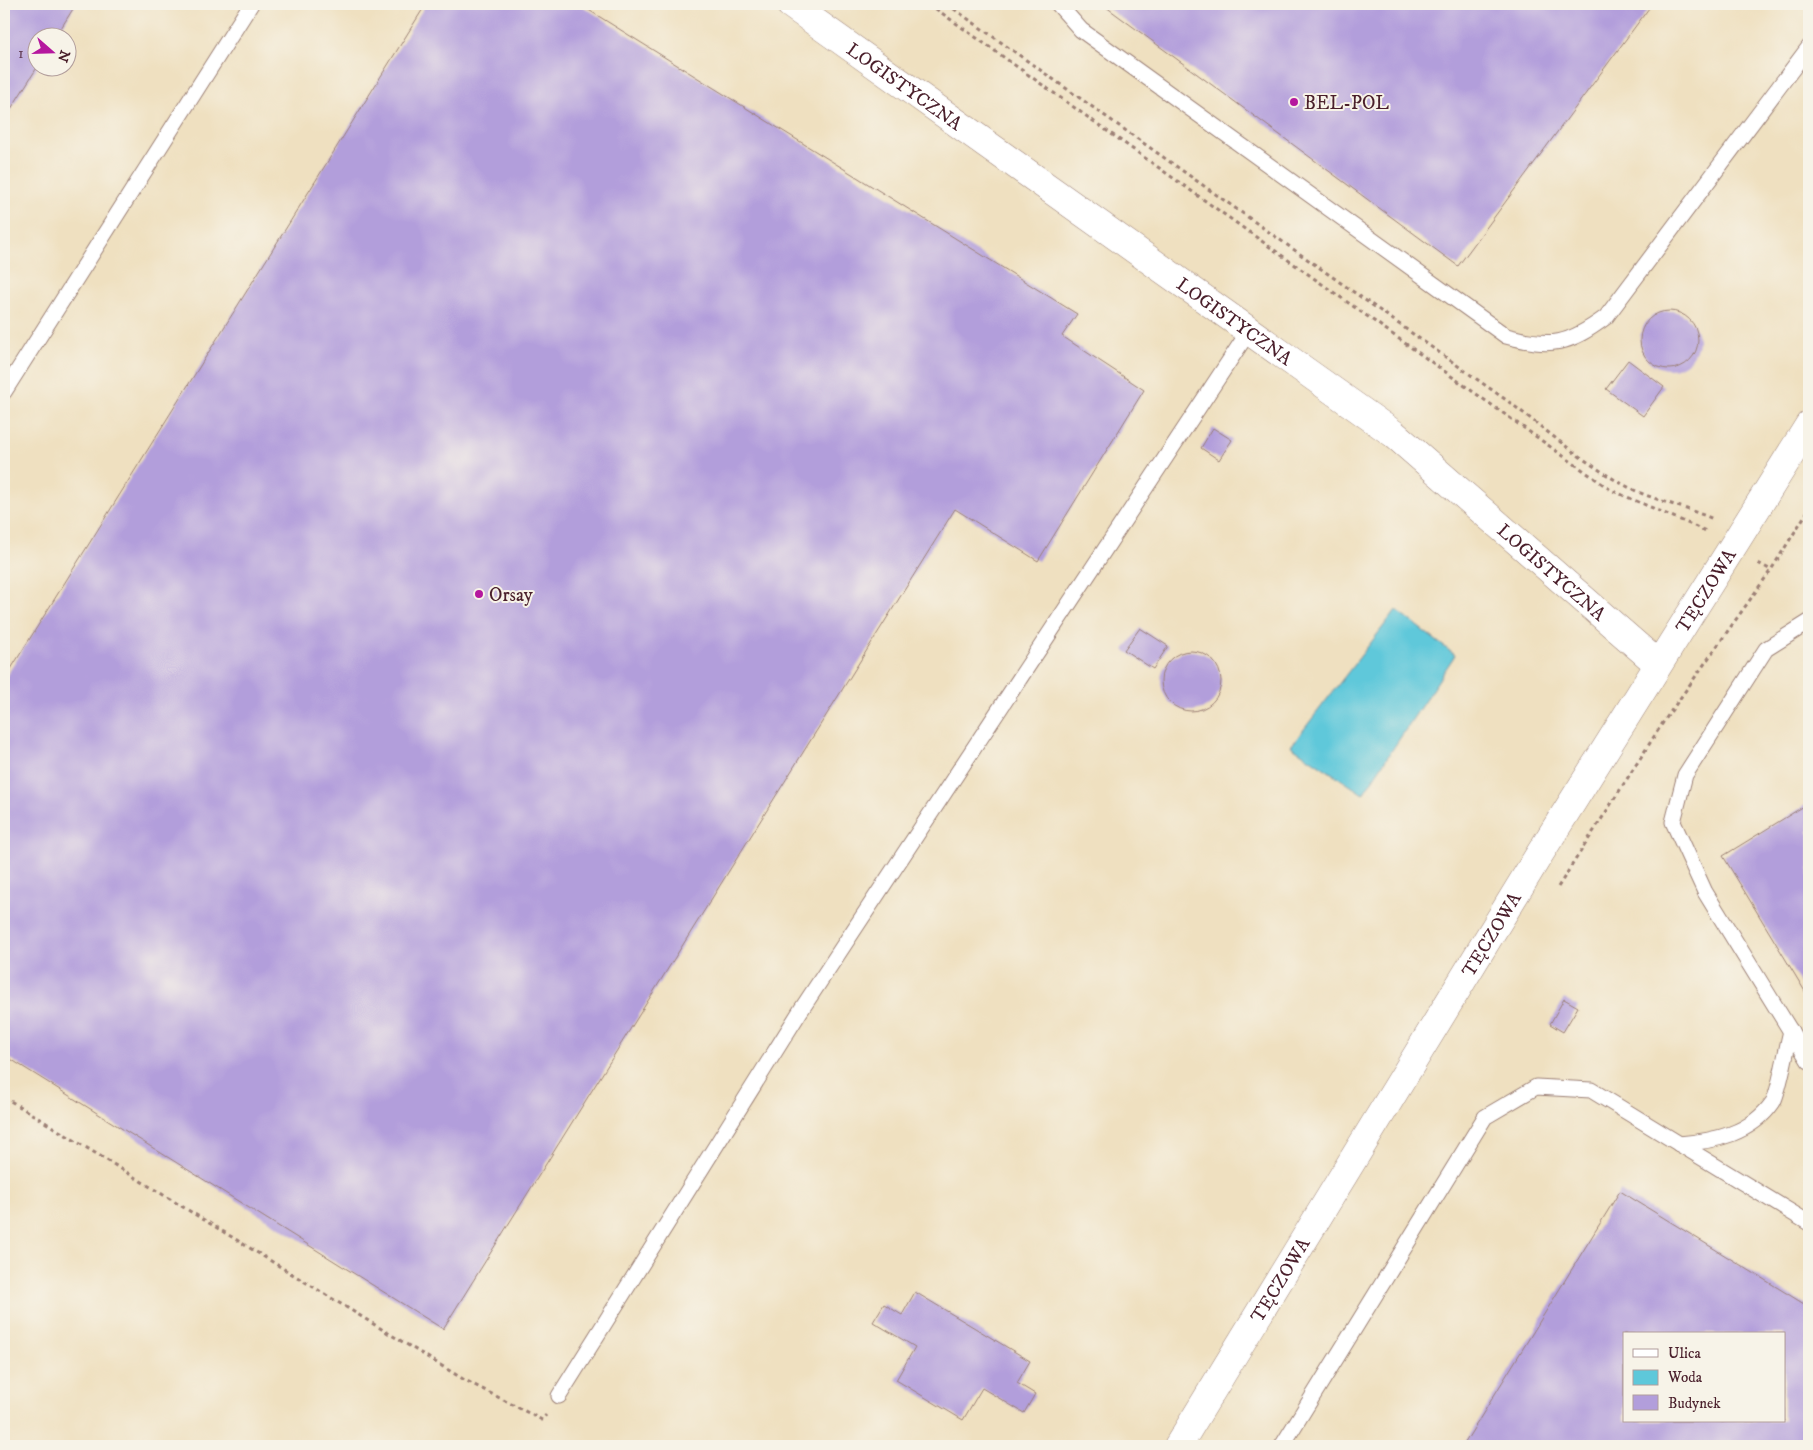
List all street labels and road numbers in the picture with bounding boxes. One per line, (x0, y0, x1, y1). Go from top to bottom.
street label: LOGISTYCZNA (842, 38, 967, 136)
street label: LOGISTYCZNA (1172, 273, 1297, 371)
street label: LOGISTYCZNA (1492, 519, 1611, 627)
street label: TĘCZOWA (1671, 544, 1742, 637)
street label: TĘCZOWA (1457, 887, 1527, 981)
street label: TĘCZOWA (1246, 1233, 1316, 1327)

